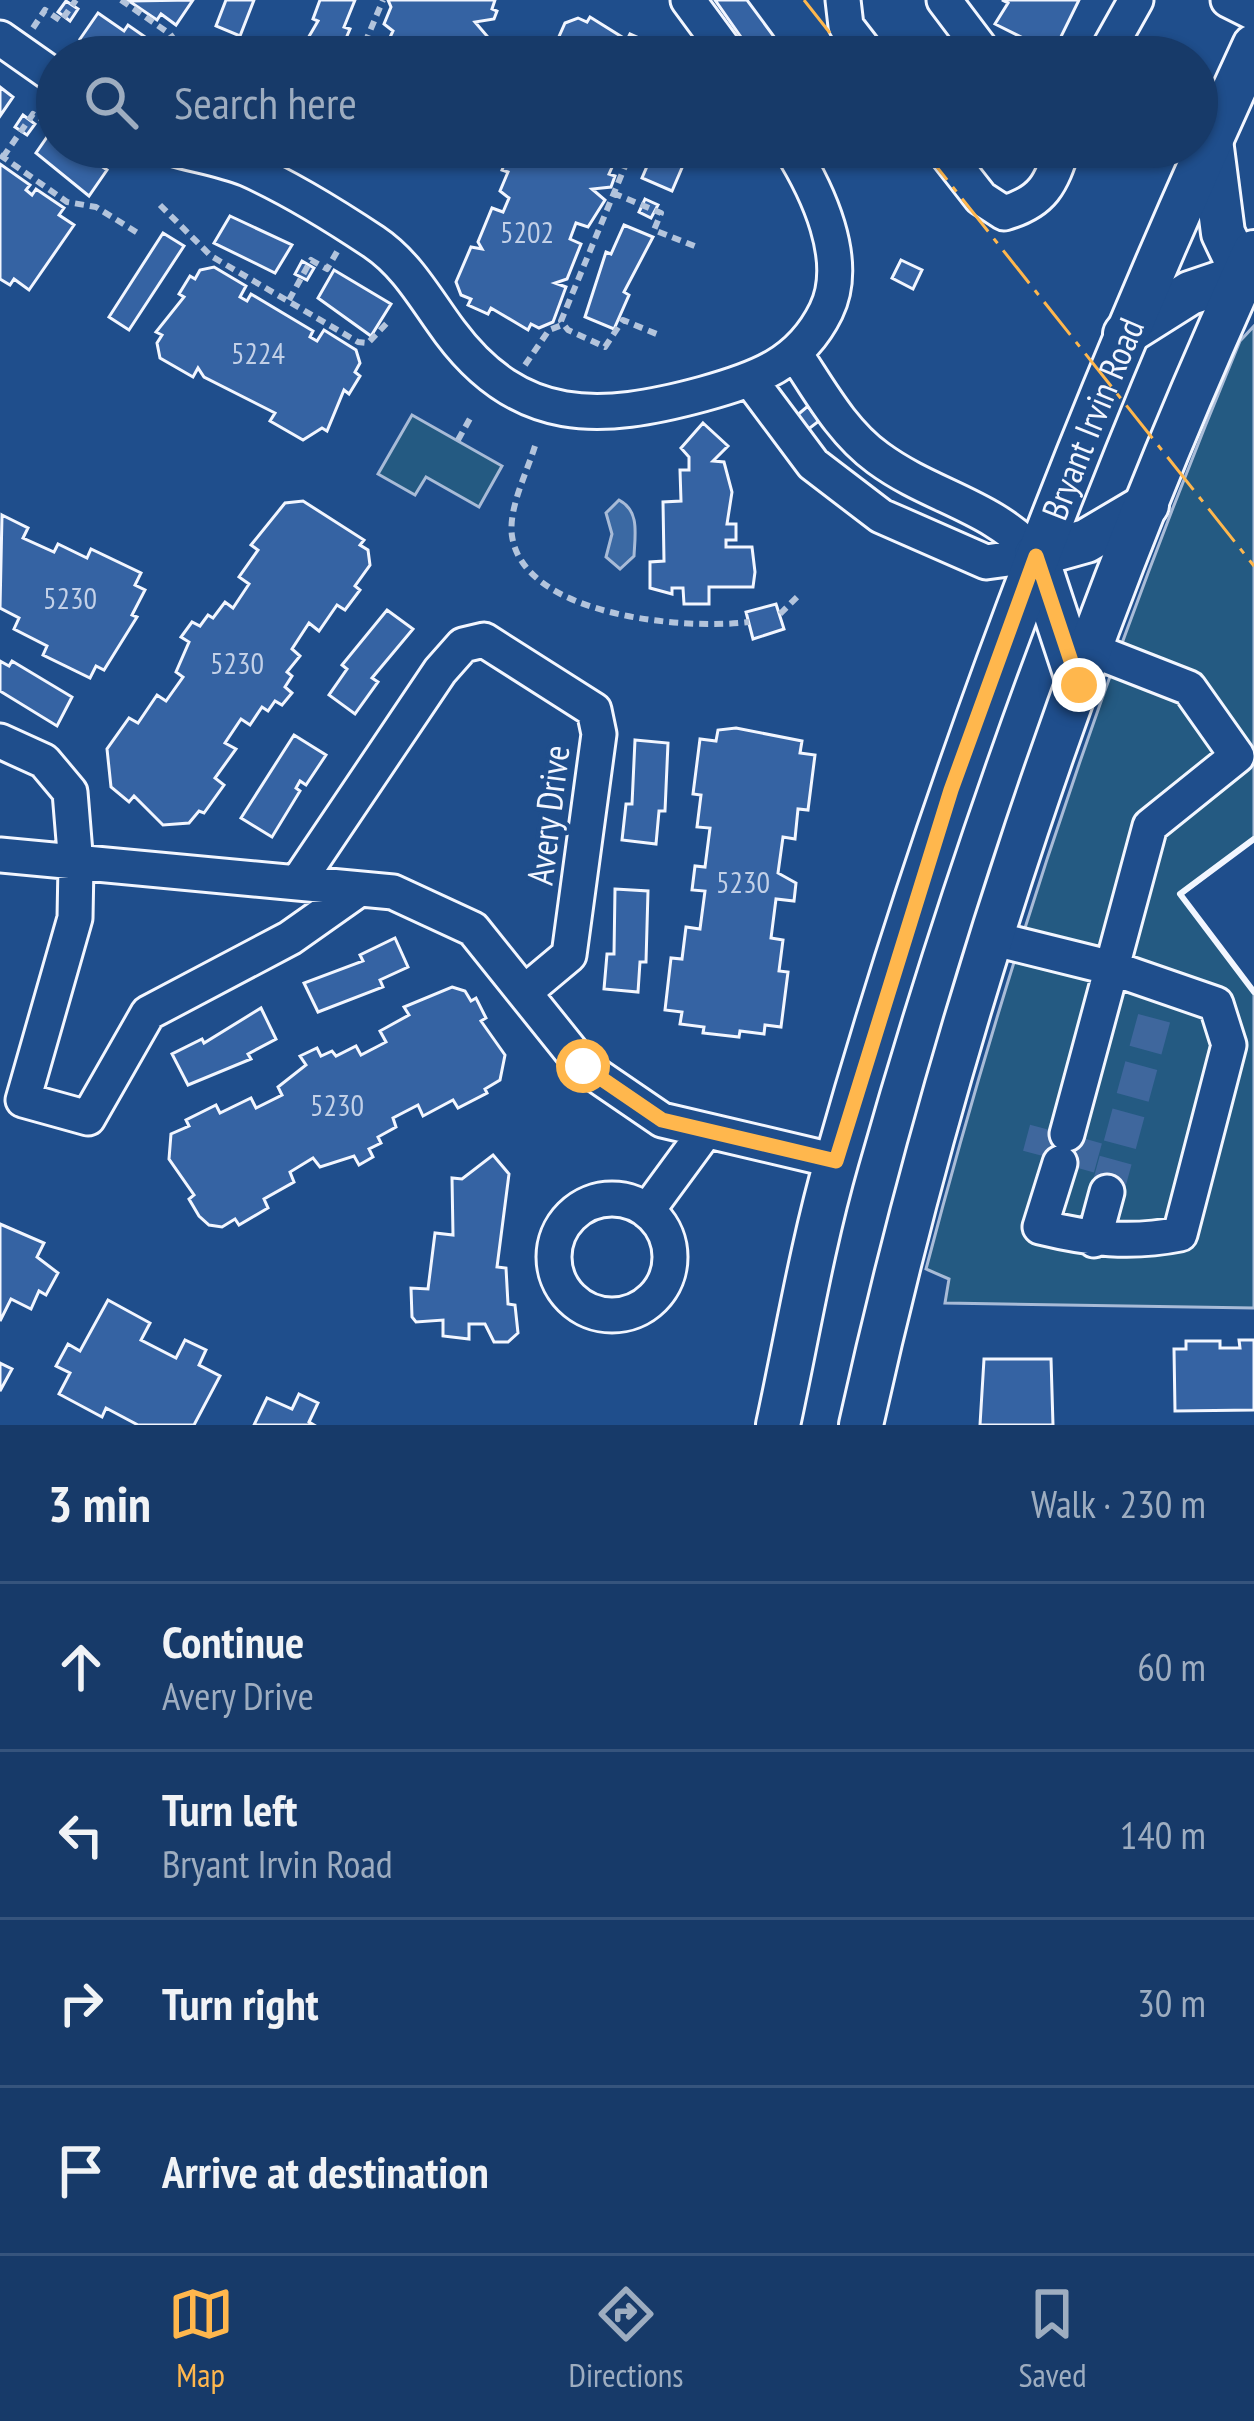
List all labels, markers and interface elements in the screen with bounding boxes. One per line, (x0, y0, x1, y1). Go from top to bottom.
search box (36, 36, 1218, 168)
icon: search (78, 69, 144, 135)
text: Search here (174, 73, 357, 131)
house number: 5202 (500, 212, 554, 251)
street label: Bryant Irvin Road (1030, 311, 1154, 526)
house number: 5224 (231, 333, 285, 372)
house number: 5230 (43, 578, 97, 617)
house number: 5230 (210, 643, 264, 682)
route end (1052, 658, 1106, 712)
street label: Avery Drive (516, 743, 579, 887)
house number: 5230 (716, 862, 770, 901)
route start (556, 1039, 610, 1093)
house number: 5230 (310, 1085, 364, 1124)
text: 3 min (48, 1470, 151, 1536)
text: Walk · 230 m (1031, 1478, 1206, 1529)
text: Continue (162, 1612, 304, 1670)
icon: ahead (48, 1634, 114, 1700)
text: 60 m (1137, 1641, 1206, 1692)
text: Avery Drive (162, 1670, 314, 1721)
text: Turn left (162, 1780, 297, 1838)
icon: left (48, 1802, 114, 1868)
text: 140 m (1120, 1809, 1206, 1860)
text: Bryant Irvin Road (162, 1838, 393, 1889)
icon: right (48, 1970, 114, 2036)
text: Turn right (162, 1974, 319, 2032)
text: 30 m (1137, 1977, 1206, 2028)
icon: arrive (48, 2138, 114, 2204)
text: Arrive at destination (162, 2142, 489, 2200)
tab: Map (168, 2281, 234, 2396)
tab: Directions (569, 2281, 683, 2396)
tab: Saved (1018, 2281, 1086, 2396)

